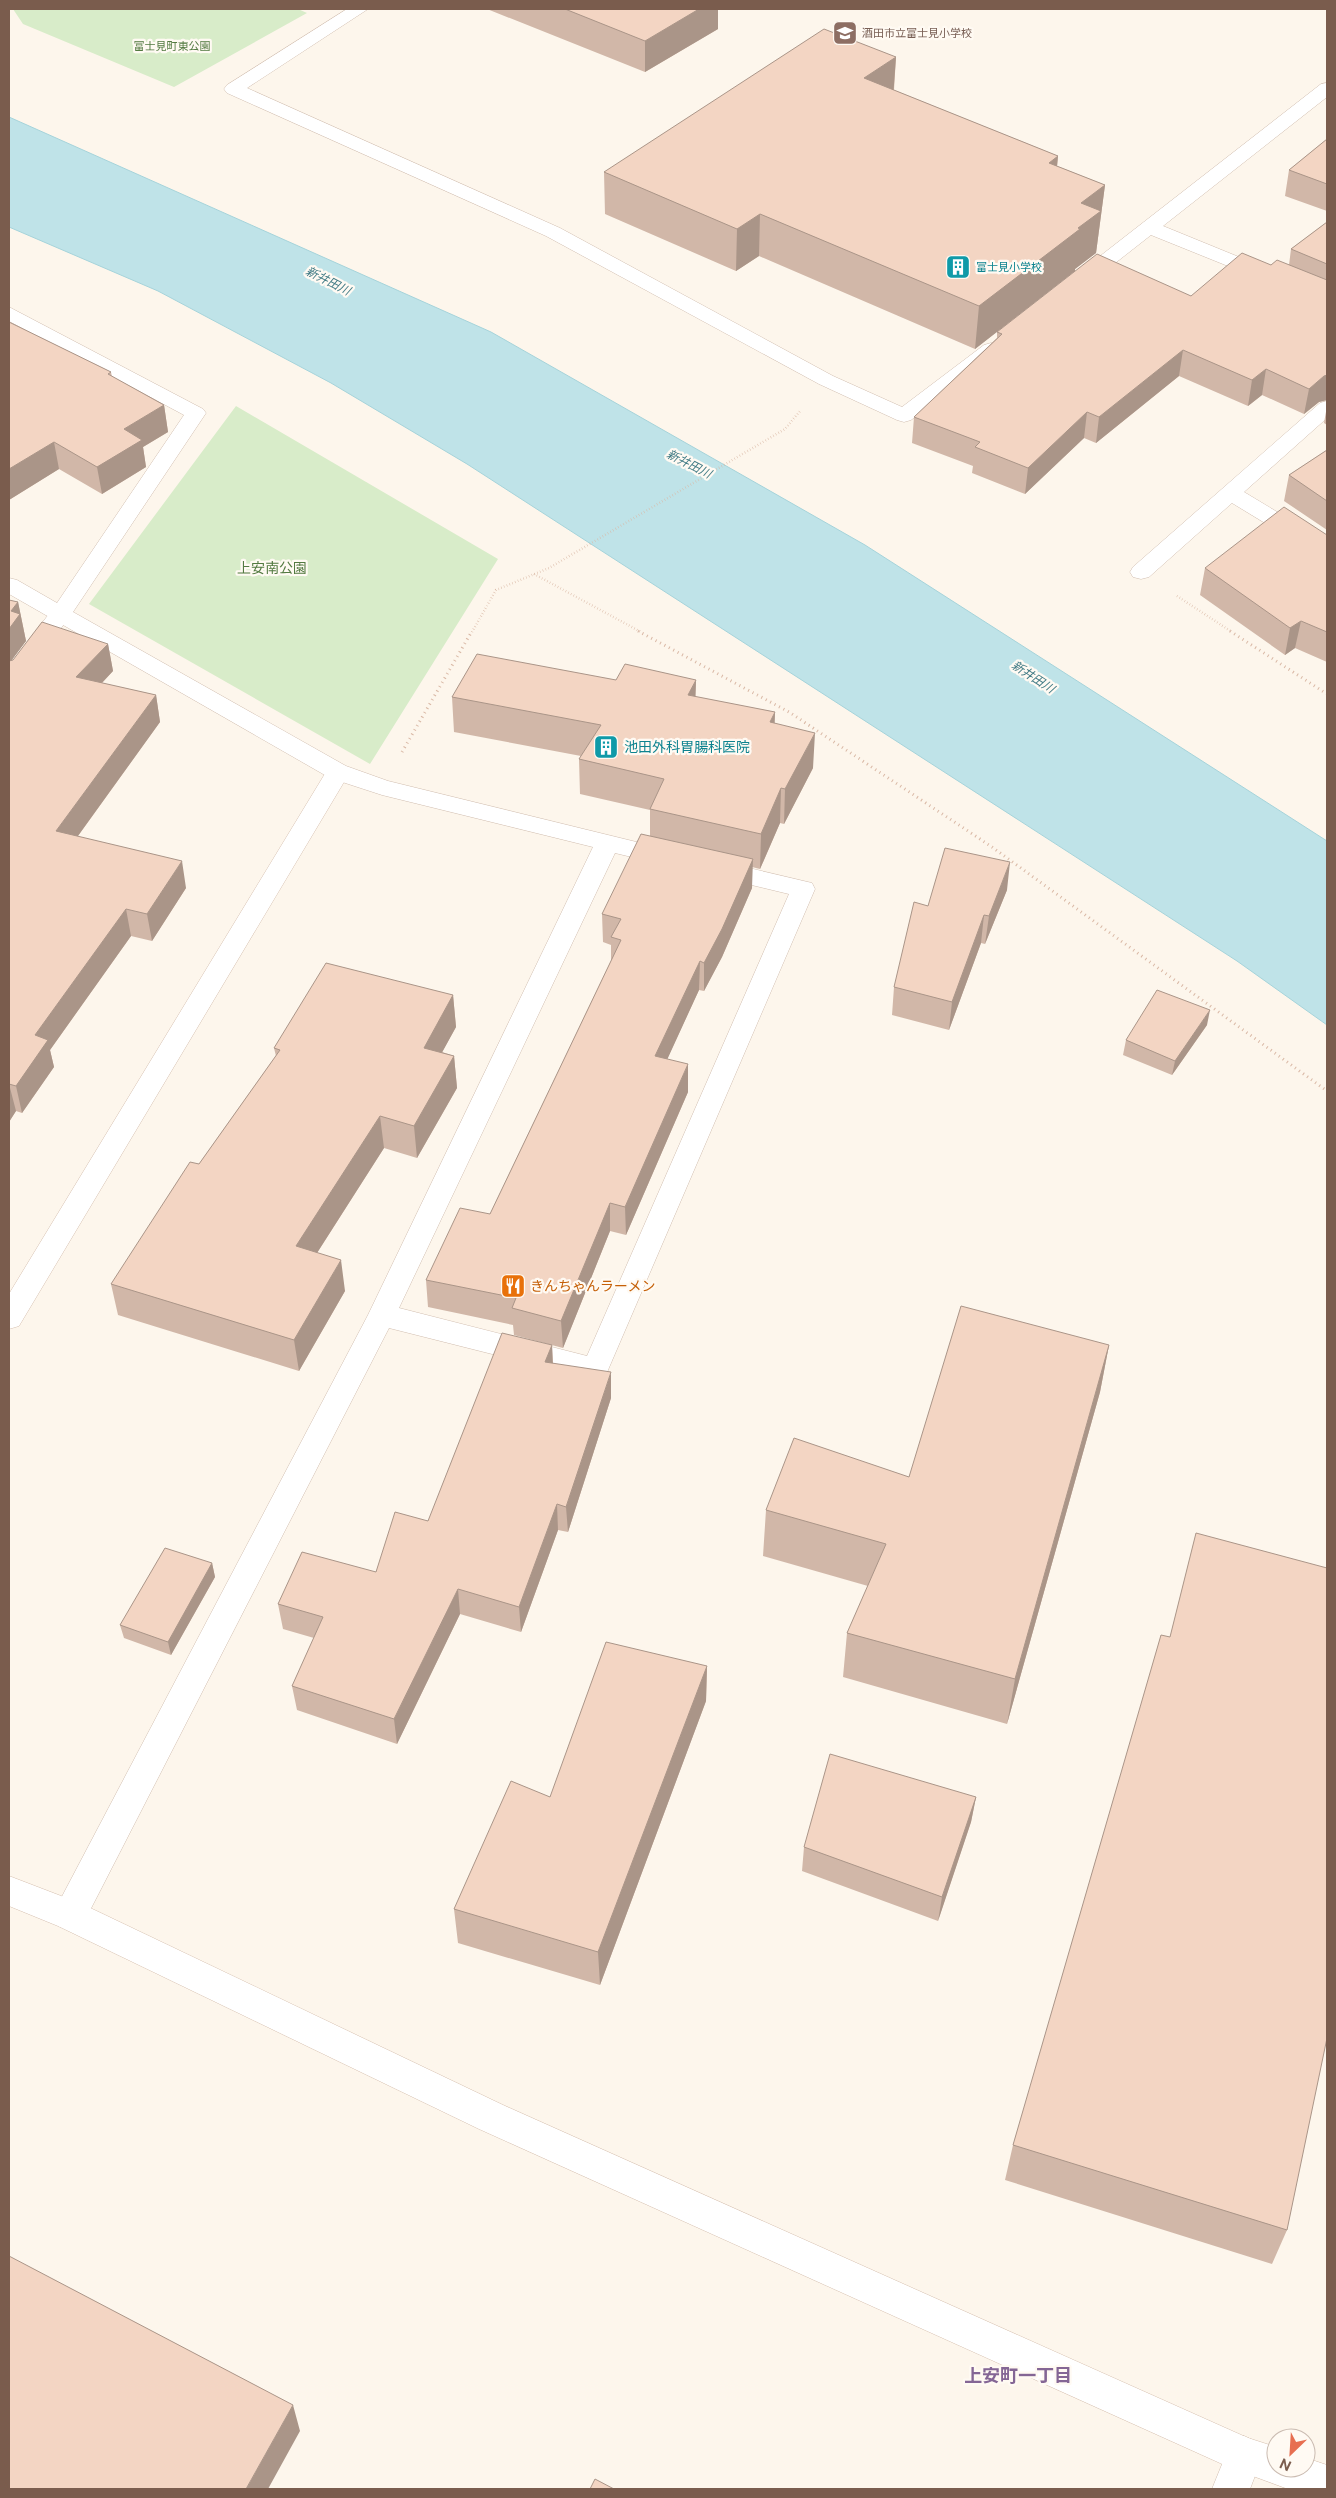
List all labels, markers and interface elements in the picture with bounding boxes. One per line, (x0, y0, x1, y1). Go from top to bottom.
school or university icon: 酒田市立富士見小学校 (832, 20, 858, 46)
place label: 酒田市立富士見小学校 (862, 27, 972, 39)
park label: 富士見町東公園 (134, 40, 211, 52)
building icon: 富士見小学校 (945, 254, 971, 280)
place label: 富士見小学校 (976, 261, 1042, 273)
water label: 新井田川 (303, 264, 354, 299)
water label: 新井田川 (664, 447, 715, 482)
park label: 上安南公園 (237, 560, 307, 576)
water label: 新井田川 (1009, 658, 1059, 697)
building icon: 池田外科胃腸科医院 (593, 734, 619, 760)
place label: 池田外科胃腸科医院 (624, 739, 750, 755)
restaurant icon: きんちゃんラーメン (500, 1273, 526, 1299)
place label: きんちゃんラーメン (530, 1278, 655, 1294)
district label: 上安町一丁目 (964, 2365, 1072, 2386)
north arrow (1266, 2428, 1316, 2478)
text: N (1277, 2455, 1294, 2474)

